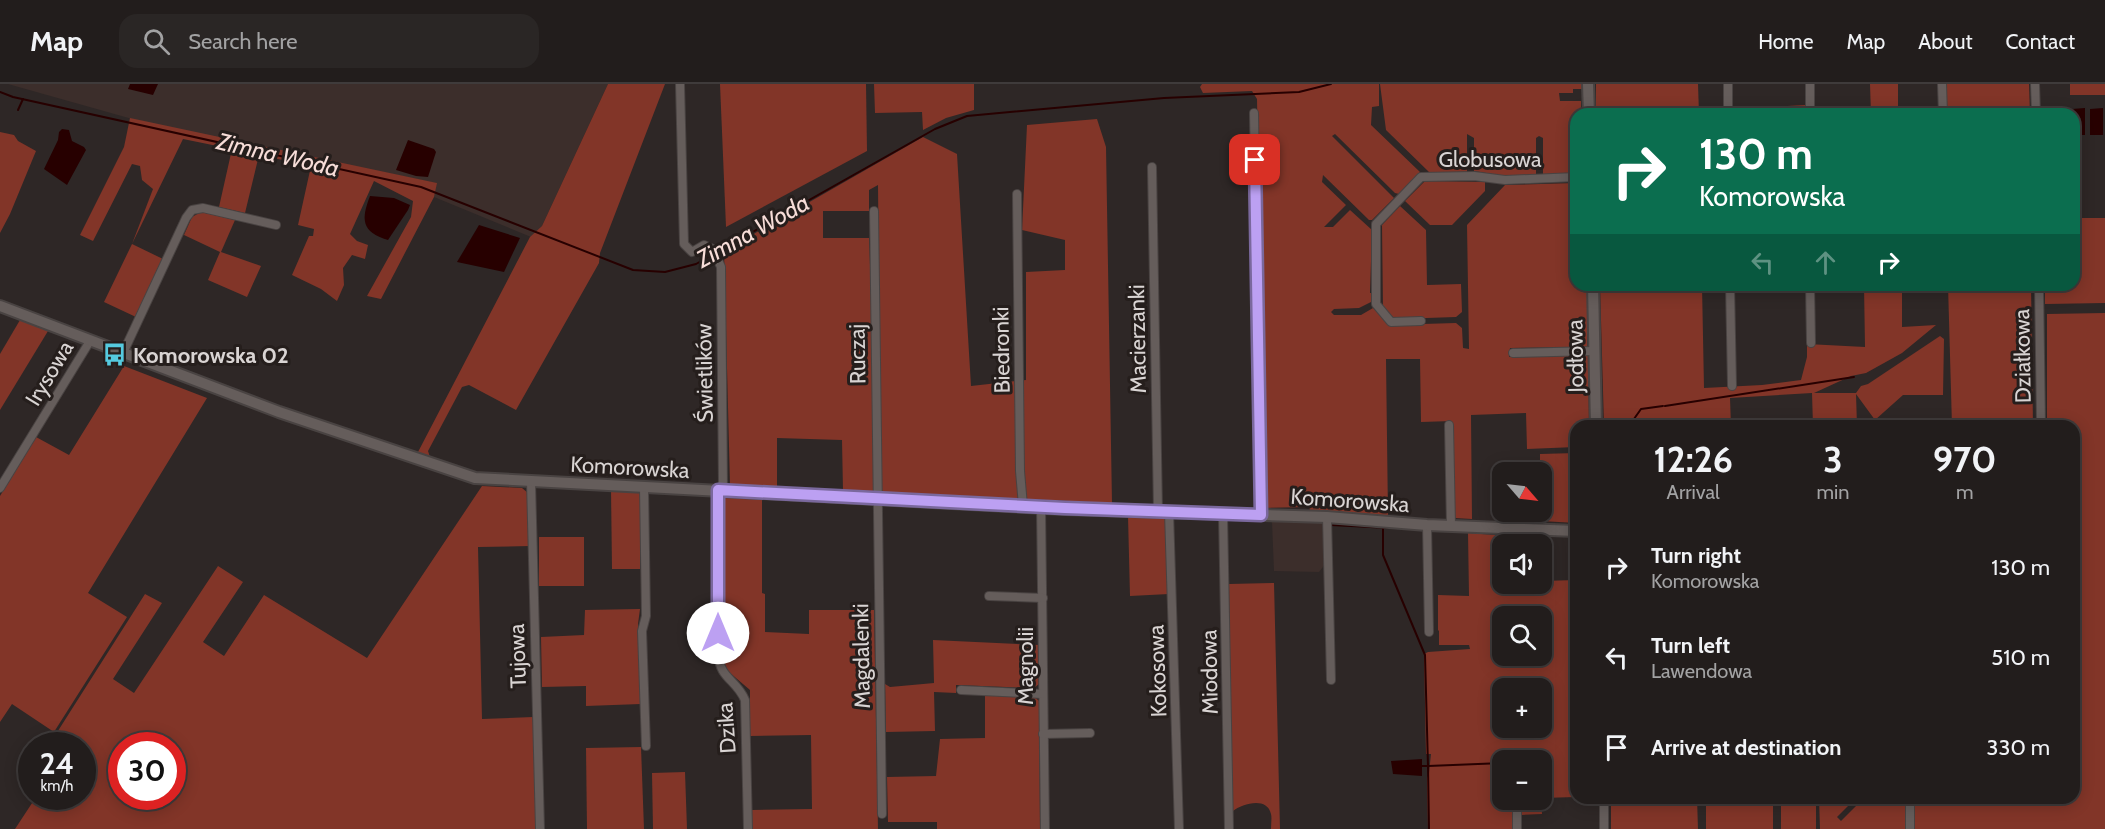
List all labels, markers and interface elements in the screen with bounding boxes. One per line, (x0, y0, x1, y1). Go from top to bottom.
search box (119, 14, 539, 68)
text: Map (30, 24, 83, 58)
icon: search (140, 25, 173, 58)
text: Search here (188, 28, 297, 55)
text: Home (1758, 29, 1814, 54)
text: Map (1847, 29, 1885, 54)
text: About (1918, 29, 1972, 54)
text: Contact (2005, 29, 2075, 54)
water label: Zimna Woda (213, 126, 342, 183)
text: 130 m (1699, 128, 1813, 180)
icon: right (1600, 132, 1678, 210)
pin (1229, 134, 1280, 185)
icon: arrive (1238, 143, 1271, 176)
street label: Globusowa (1438, 146, 1542, 173)
text: Komorowska (1699, 180, 1845, 213)
water label: Zimna Woda (690, 188, 814, 274)
icon: left (1746, 246, 1779, 279)
icon: ahead (1809, 246, 1842, 279)
icon: right (1872, 246, 1905, 279)
street label: Macierzanki (1123, 284, 1152, 394)
street label: Biedronki (987, 306, 1016, 394)
street label: Działkowa (2008, 308, 2037, 403)
street label: Jodłowa (1561, 319, 1590, 394)
street label: Świetlików (690, 323, 719, 423)
street label: Ruczaj (843, 324, 872, 384)
street label: Irysowa (20, 336, 79, 411)
bus stop icon: Komorowska 02 (102, 342, 128, 368)
place label: Komorowska 02 (133, 342, 289, 369)
text: 12:26 (1653, 437, 1733, 481)
text: 3 (1823, 437, 1843, 481)
text: 970 (1933, 437, 1997, 481)
street label: Komorowska (570, 451, 691, 484)
north arrow (1492, 462, 1552, 522)
map controls (1492, 462, 1552, 810)
text: Arrival (1667, 480, 1720, 504)
text: min (1816, 480, 1849, 504)
text: m (1956, 480, 1973, 504)
street label: Komorowska (1290, 483, 1411, 518)
button: sound (1492, 534, 1552, 594)
text: Turn right (1651, 542, 1741, 569)
icon: right (1600, 551, 1633, 584)
text: 130 m (1991, 554, 2050, 581)
text: Komorowska (1651, 569, 1759, 593)
position arrow (686, 601, 750, 665)
street label: Magdalenki (847, 603, 876, 709)
button: search (1492, 606, 1552, 666)
street label: Tujowa (503, 623, 532, 689)
street label: Kokosowa (1142, 624, 1173, 718)
street label: Magnolii (1012, 627, 1039, 705)
street label: Miodowa (1195, 629, 1224, 715)
text: Turn left (1651, 632, 1730, 659)
icon: left (1600, 641, 1633, 674)
text: 510 m (1991, 644, 2050, 671)
text: Lawendowa (1651, 659, 1752, 683)
button: + (1492, 678, 1552, 738)
street label: Dzika (711, 701, 742, 754)
icon: arrive (1600, 731, 1633, 764)
speed limit sign: 30 (108, 732, 186, 810)
text: Arrive at destination (1651, 734, 1841, 761)
text: 330 m (1987, 734, 2050, 761)
text: 24 (40, 745, 74, 782)
button: − (1492, 750, 1552, 810)
text: km/h (41, 777, 73, 795)

